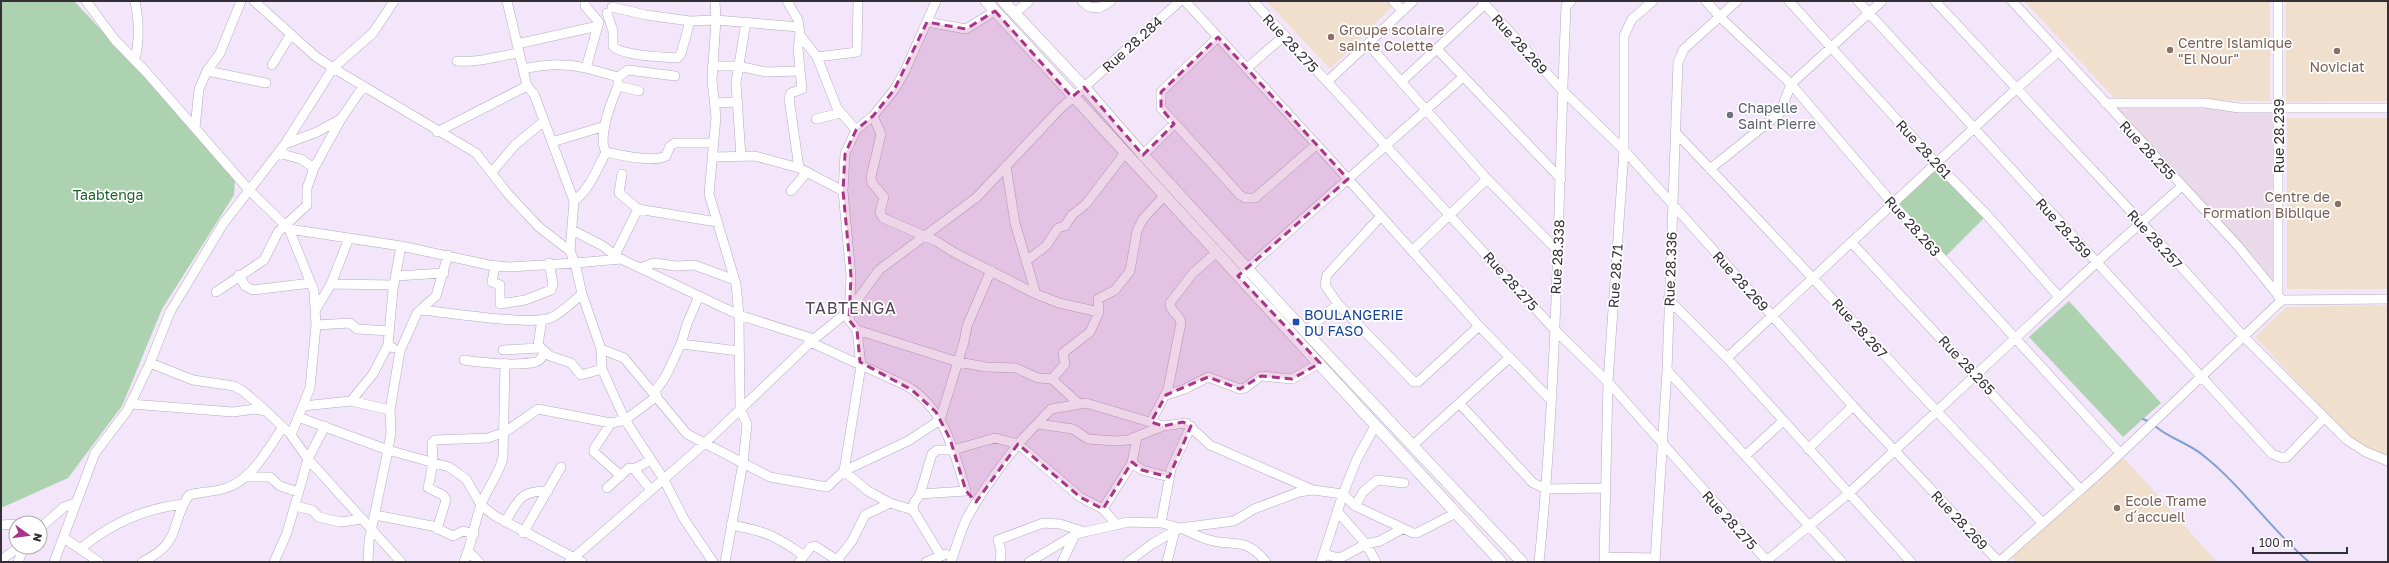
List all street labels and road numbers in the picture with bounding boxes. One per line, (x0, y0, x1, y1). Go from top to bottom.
street label: Rue 28.275 (1260, 10, 1322, 76)
street label: Rue 28.269 (1489, 10, 1551, 78)
street label: Rue 28.284 (1098, 12, 1166, 76)
street label: Rue 28.239 (2270, 99, 2287, 173)
street label: Rue 28.261 (1893, 116, 1955, 182)
street label: Rue 28.255 (2116, 117, 2180, 183)
street label: Rue 28.263 (1882, 192, 1944, 260)
street label: Rue 28.259 (2033, 194, 2095, 262)
street label: Rue 28.257 (2124, 206, 2186, 272)
street label: Rue 28.338 (1547, 219, 1567, 295)
street label: Rue 28.336 (1660, 231, 1680, 307)
street label: Rue 28.71 (1604, 243, 1626, 309)
street label: Rue 28.269 (1710, 247, 1772, 315)
street label: Rue 28.275 (1480, 248, 1542, 314)
street label: Rue 28.267 (1829, 295, 1891, 361)
street label: Rue 28.265 (1935, 332, 1999, 398)
street label: Rue 28.275 (1699, 487, 1761, 553)
street label: Rue 28.269 (1928, 487, 1992, 553)

